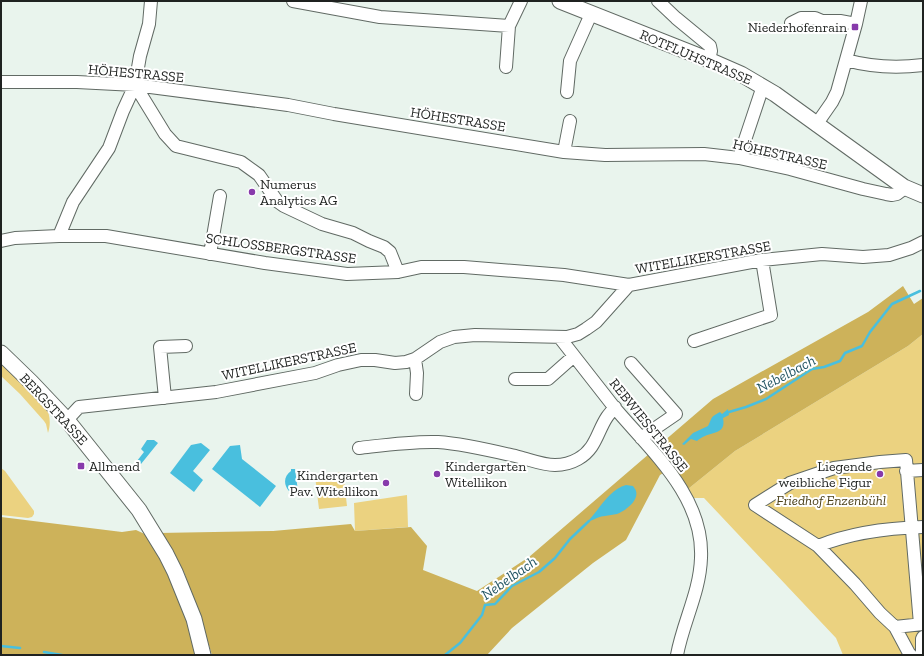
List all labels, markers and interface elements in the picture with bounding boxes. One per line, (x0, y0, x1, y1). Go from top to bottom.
place label: Niederhofenrain (748, 19, 847, 36)
marker: Niederhofenrain (850, 22, 860, 32)
street label: ROTFLUHSTRASSE (637, 26, 754, 89)
street label: HÖHESTRASSE (87, 61, 185, 86)
street label: HÖHESTRASSE (409, 104, 507, 135)
street label: HÖHESTRASSE (731, 135, 829, 174)
place label: Numerus Analytics AG (260, 176, 338, 209)
marker: Numerus Analytics AG (247, 187, 257, 197)
street label: SCHLOSSBERGSTRASSE (205, 230, 357, 267)
street label: WITELLIKERSTRASSE (634, 237, 772, 278)
street label: WITELLIKERSTRASSE (220, 339, 358, 384)
water label: Nebelbach (754, 351, 819, 397)
street label: BERGSTRASSE (16, 370, 91, 449)
street label: REBWIESSTRASSE (606, 375, 692, 476)
place label: Allmend (89, 458, 140, 475)
place label: Kindergarten Witellikon (445, 458, 526, 491)
place label: Liegende weibliche Figur (779, 458, 872, 491)
marker: Allmend (76, 461, 86, 471)
place label: Kindergarten Pav. Witellikon (289, 467, 378, 500)
marker: Kindergarten Witellikon (432, 469, 442, 479)
marker: Liegende weibliche Figur (875, 469, 885, 479)
marker: Kindergarten Pav. Witellikon (381, 478, 391, 488)
park label: Friedhof Enzenbühl (776, 492, 886, 509)
water label: Nebelbach (478, 552, 541, 604)

